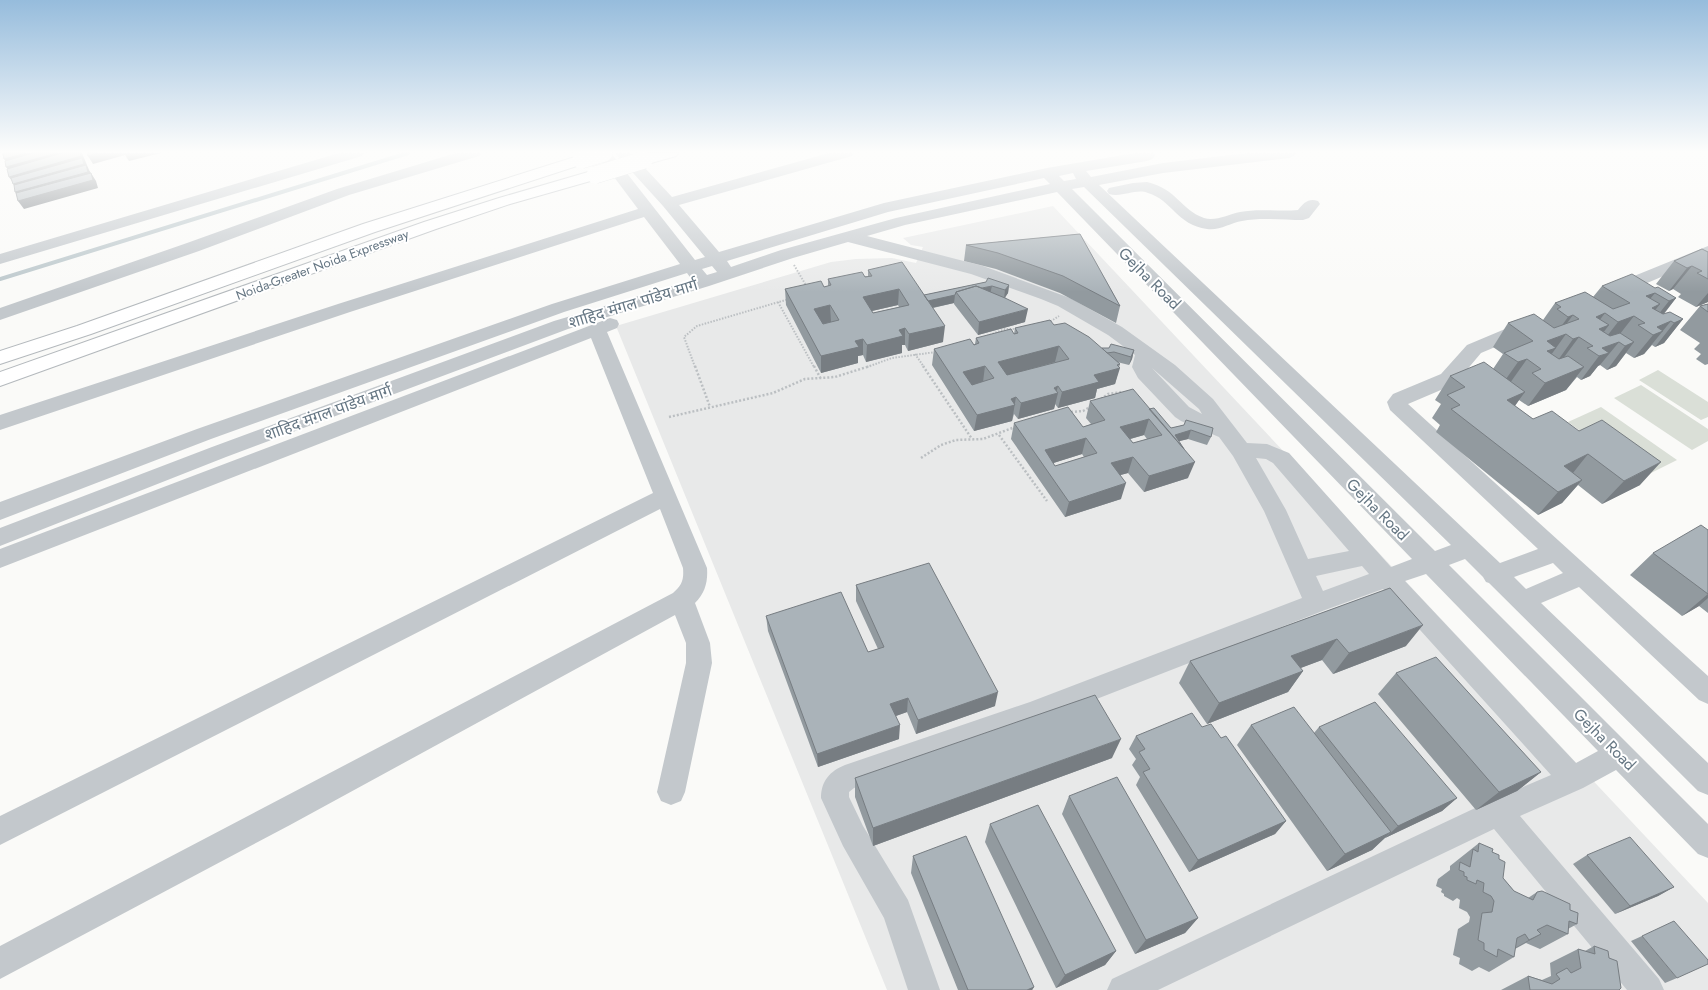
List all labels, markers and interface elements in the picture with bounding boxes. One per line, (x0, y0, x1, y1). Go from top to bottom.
street label: Noida-Greater Noida Expressway (233, 224, 412, 305)
street label: Gejha Road (1113, 242, 1186, 315)
street label: शाहिद मंगल पांडेय मार्ग (566, 273, 701, 334)
street label: शाहिद मंगल पांडेय मार्ग (261, 378, 396, 446)
street label: Gejha Road (1341, 473, 1414, 546)
street label: Gejha Road (1568, 703, 1641, 776)

